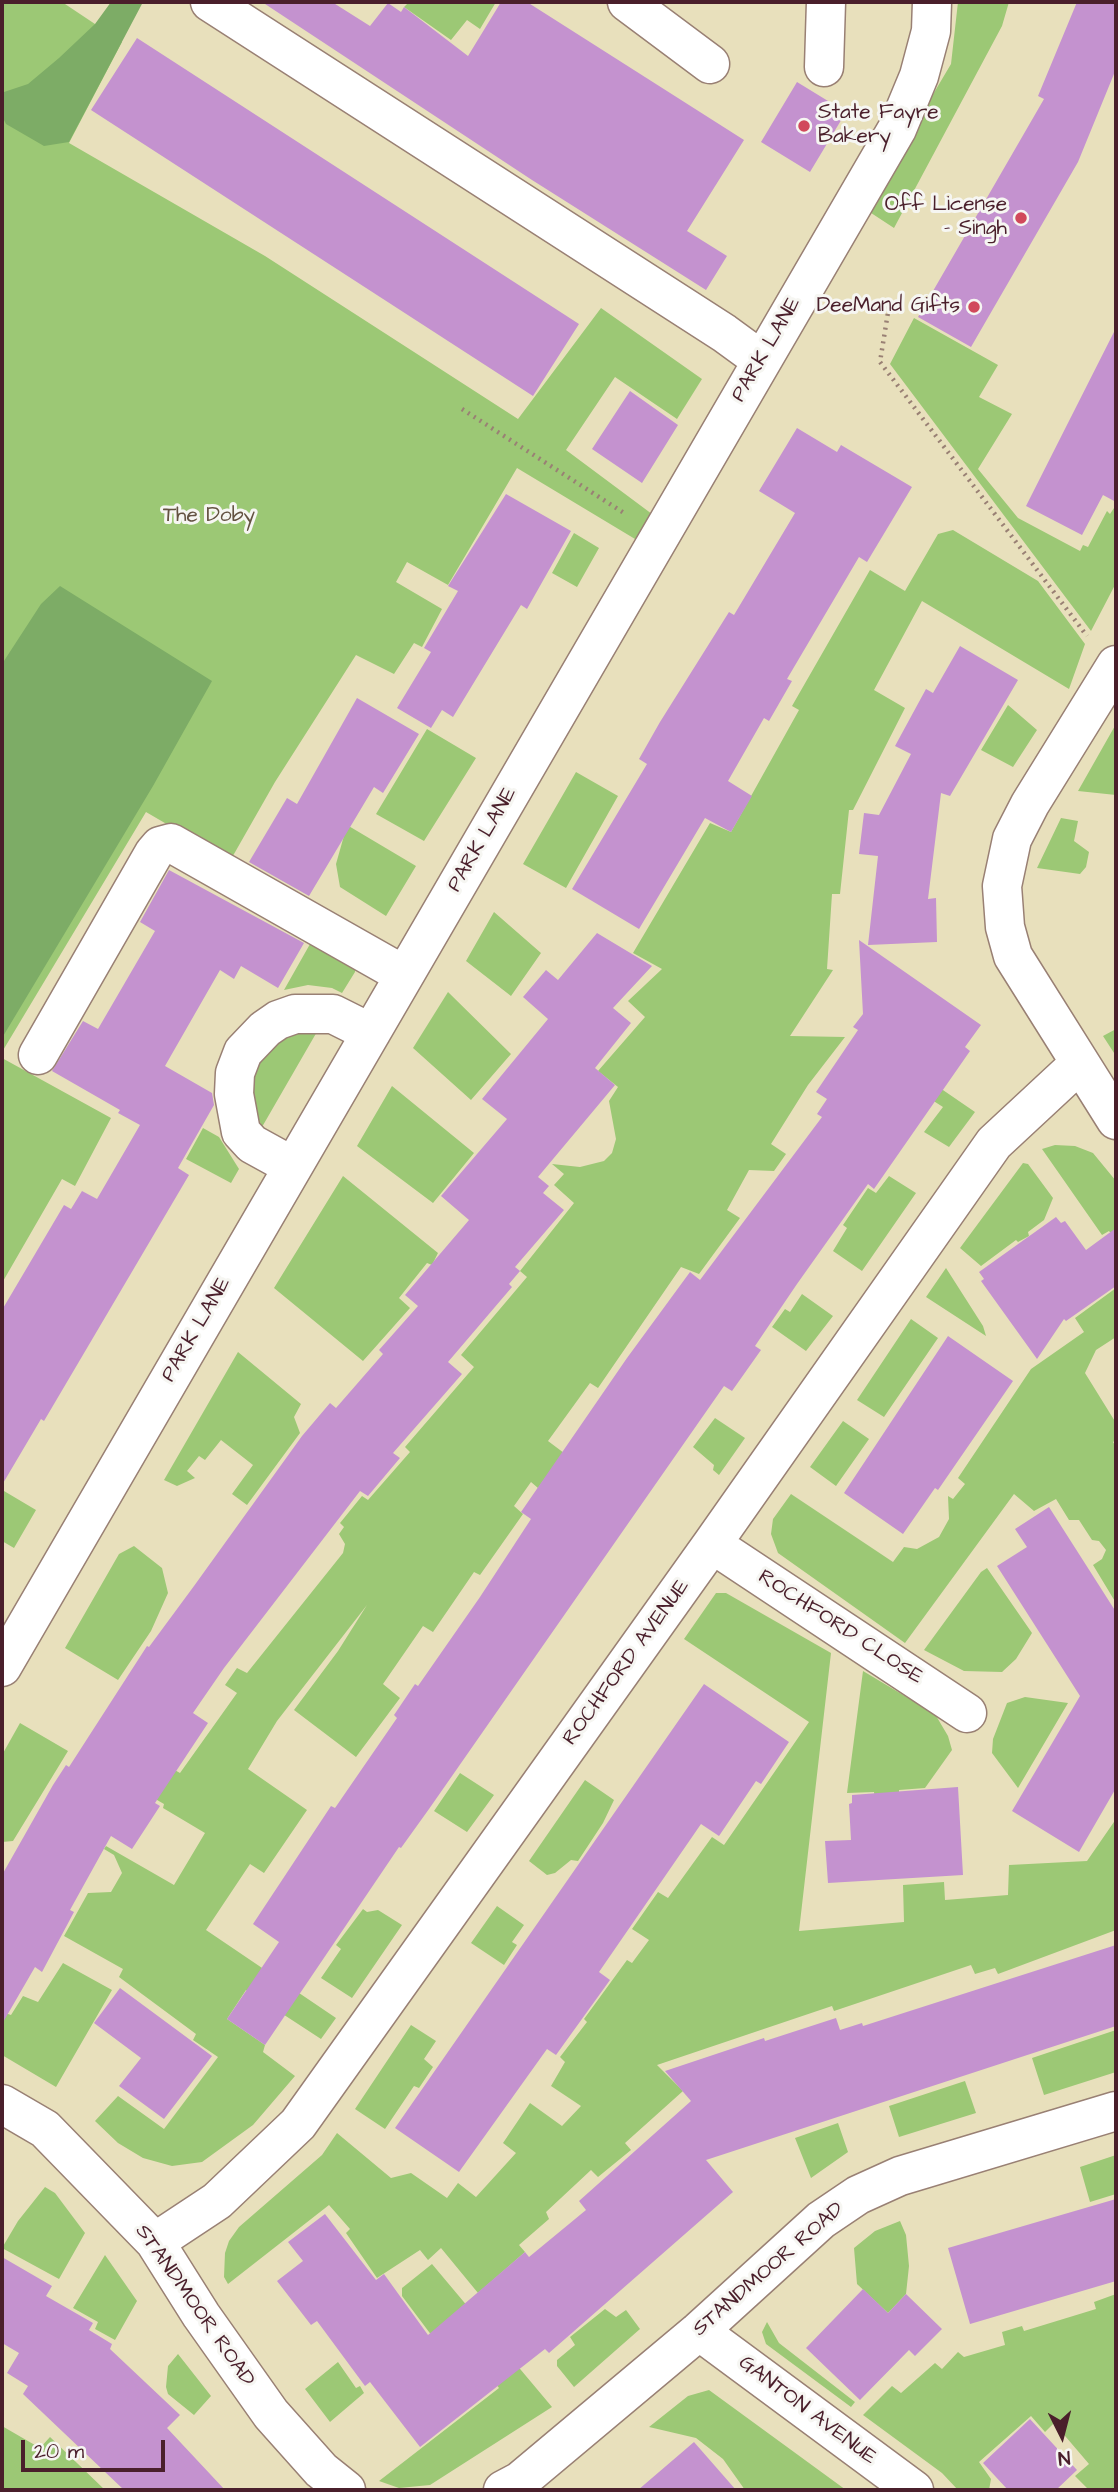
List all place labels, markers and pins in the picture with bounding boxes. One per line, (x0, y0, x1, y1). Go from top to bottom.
place label: State Fayre Bakery (818, 101, 939, 151)
marker: State Fayre Bakery (796, 118, 812, 134)
place label: Off License - Singh (885, 193, 1007, 243)
marker: Off License - Singh (1013, 210, 1029, 226)
place label: DeeMand Gifts (817, 294, 960, 320)
marker: DeeMand Gifts (966, 299, 982, 315)

